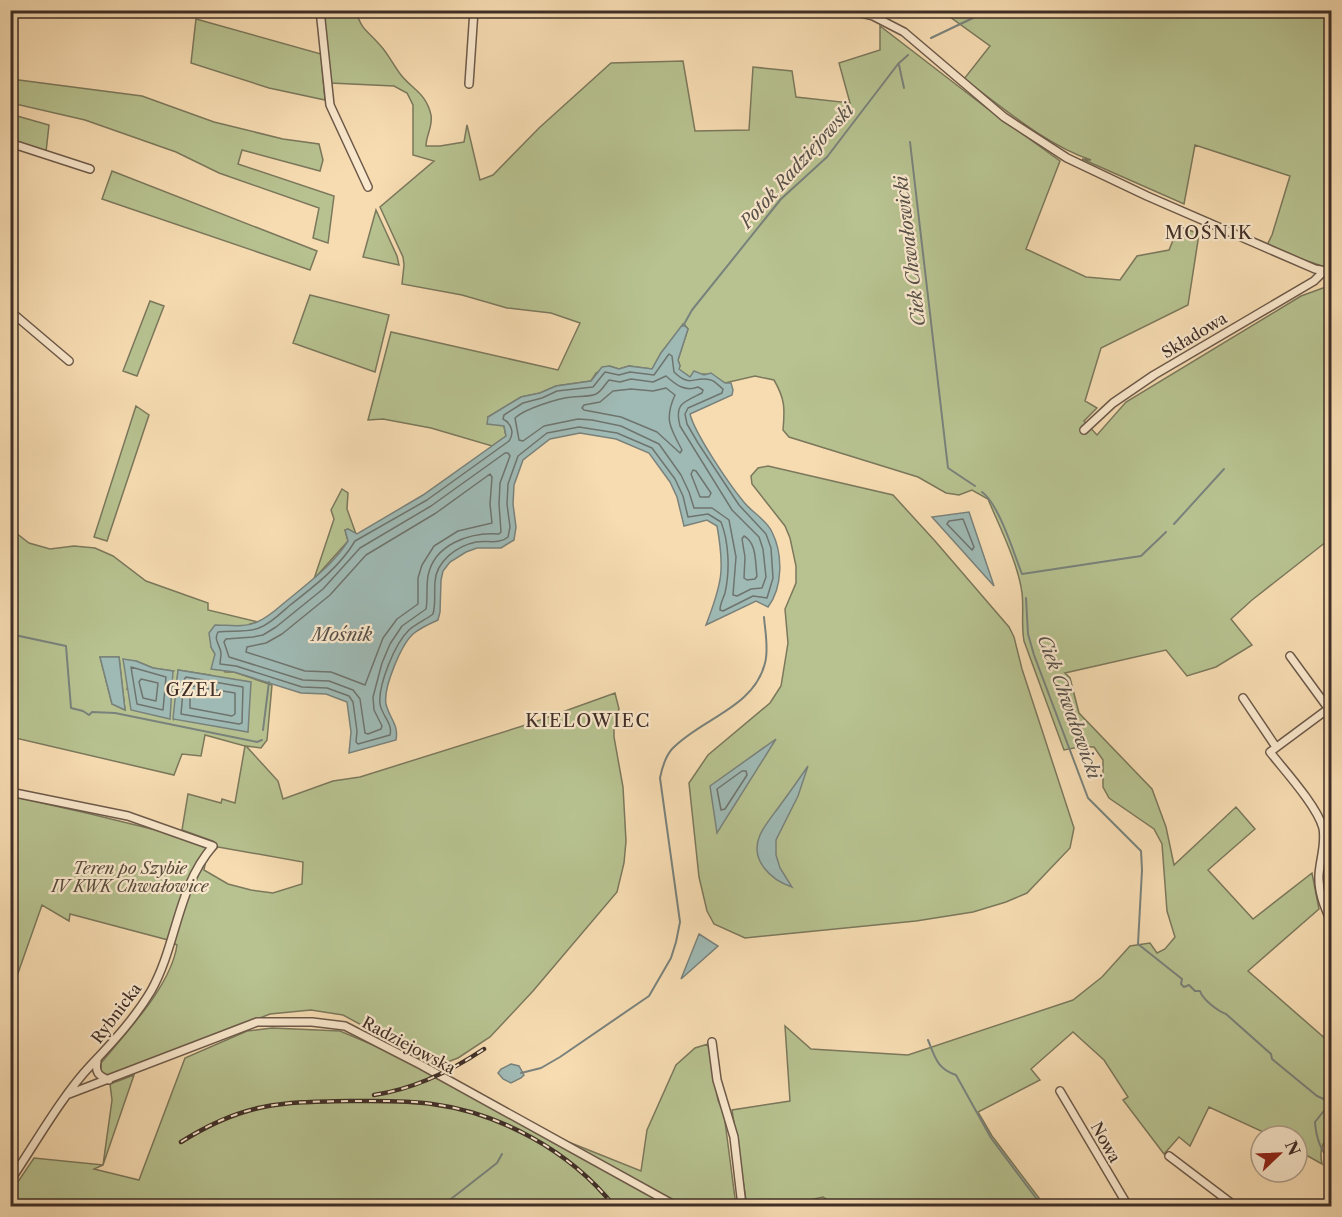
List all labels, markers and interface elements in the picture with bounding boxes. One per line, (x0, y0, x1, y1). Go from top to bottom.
water label: Potok Radziejowski (734, 98, 860, 234)
water label: Ciek Chwałowicki (890, 173, 930, 328)
district label: MOŚNIK (1165, 221, 1253, 244)
street label: Składowa (1158, 307, 1231, 362)
water label: Mośnik (310, 624, 373, 646)
water label: Ciek Chwałowicki (1033, 632, 1106, 783)
district label: GZEL (166, 679, 222, 701)
district label: KIELOWIEC (525, 710, 651, 732)
park label: Teren po Szybie IV KWK Chwałowice (50, 858, 210, 896)
street label: Rybnicka (87, 978, 145, 1047)
street label: Radziejowska (359, 1012, 460, 1078)
street label: Nowa (1087, 1118, 1126, 1166)
north arrow (1249, 1124, 1309, 1184)
text: N (1281, 1138, 1305, 1159)

